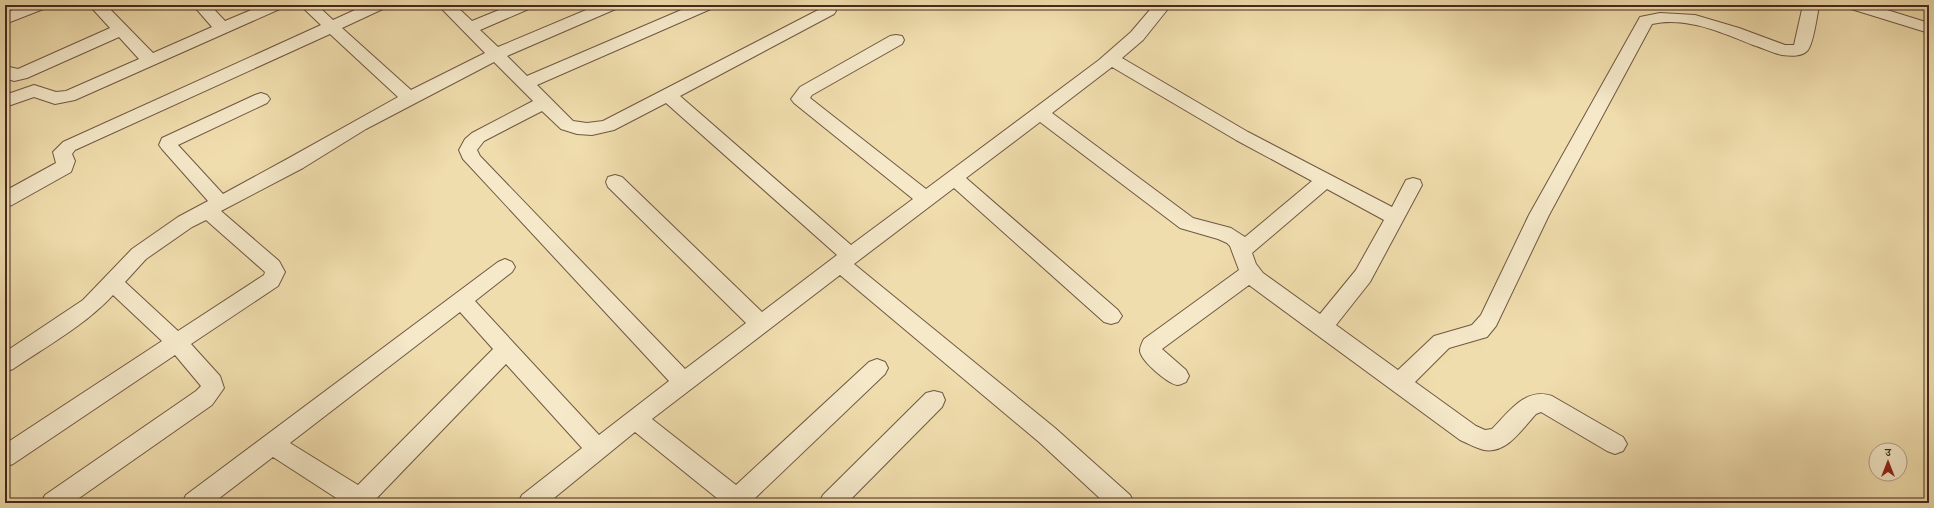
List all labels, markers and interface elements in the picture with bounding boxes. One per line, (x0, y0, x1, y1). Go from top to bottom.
north arrow (1868, 442, 1908, 482)
text: उ (1884, 446, 1892, 459)

